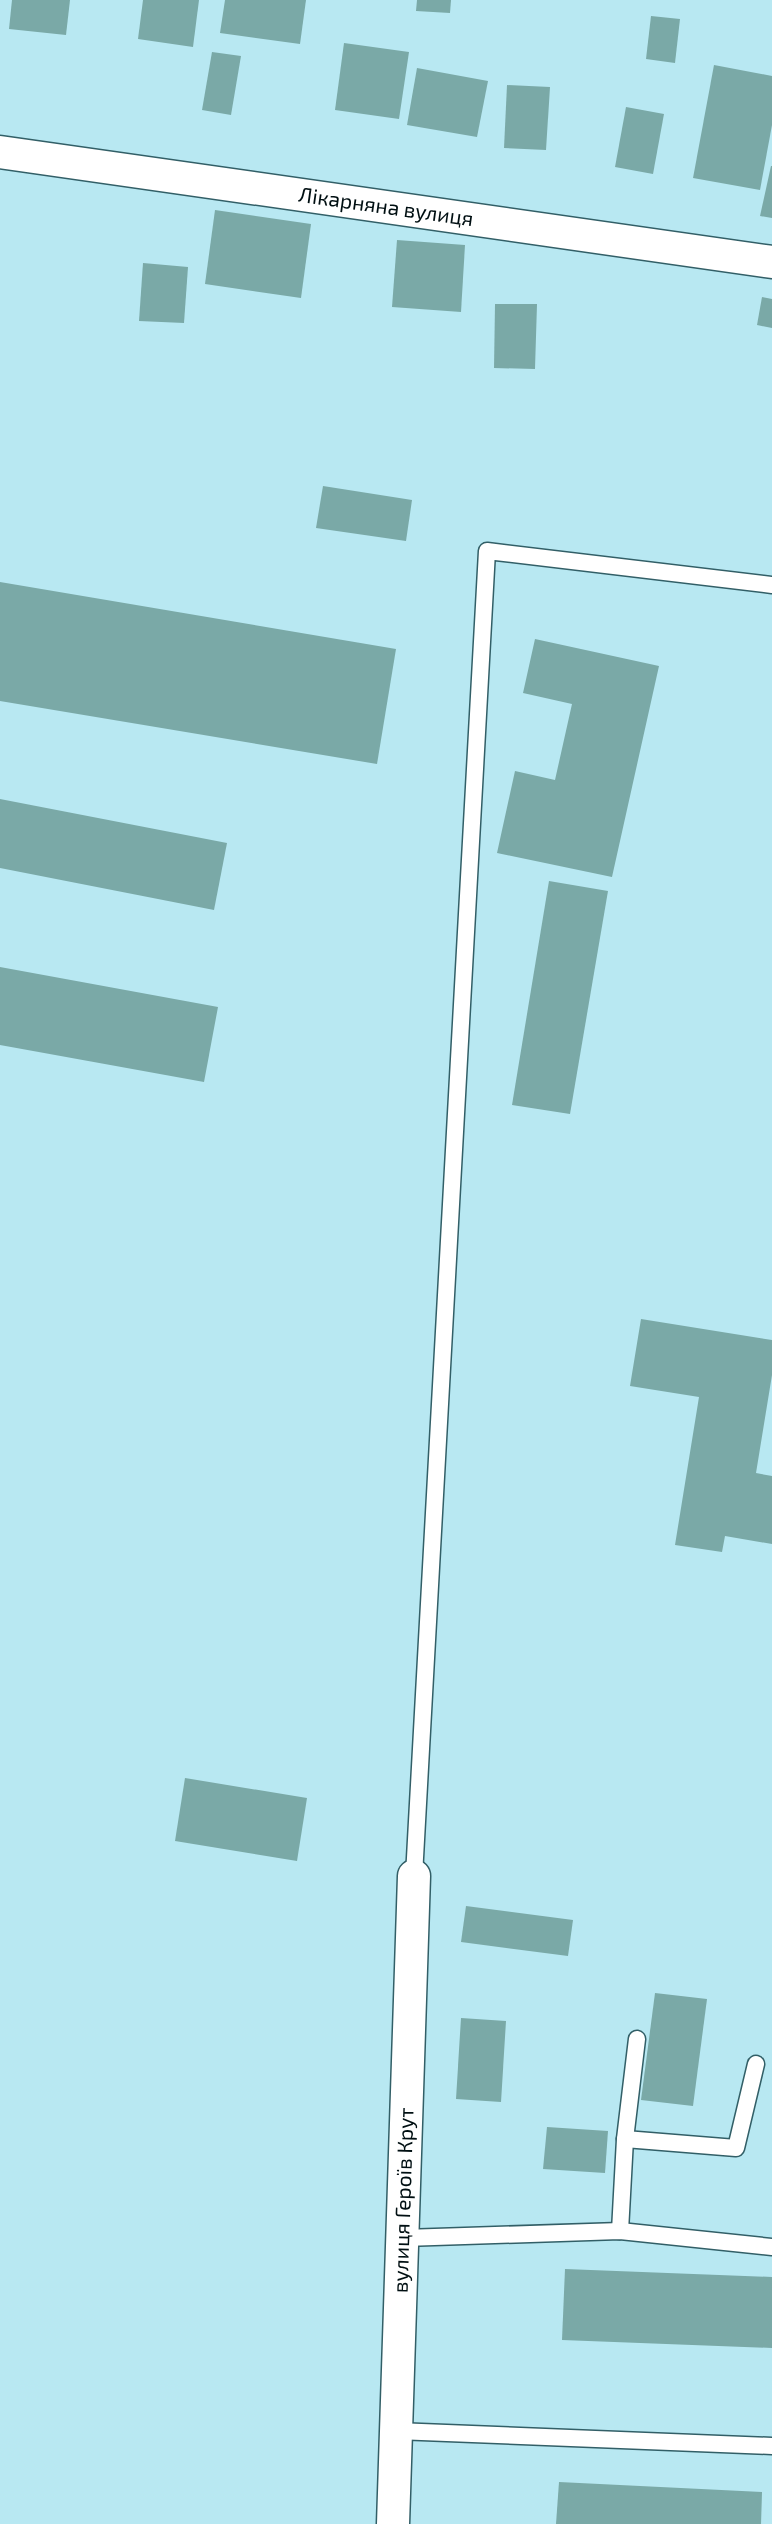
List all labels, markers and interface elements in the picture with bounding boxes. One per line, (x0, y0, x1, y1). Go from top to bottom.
street label: Лікарняна вулиця (297, 181, 475, 230)
street label: вулиця Героїв Крут (386, 2107, 418, 2293)

